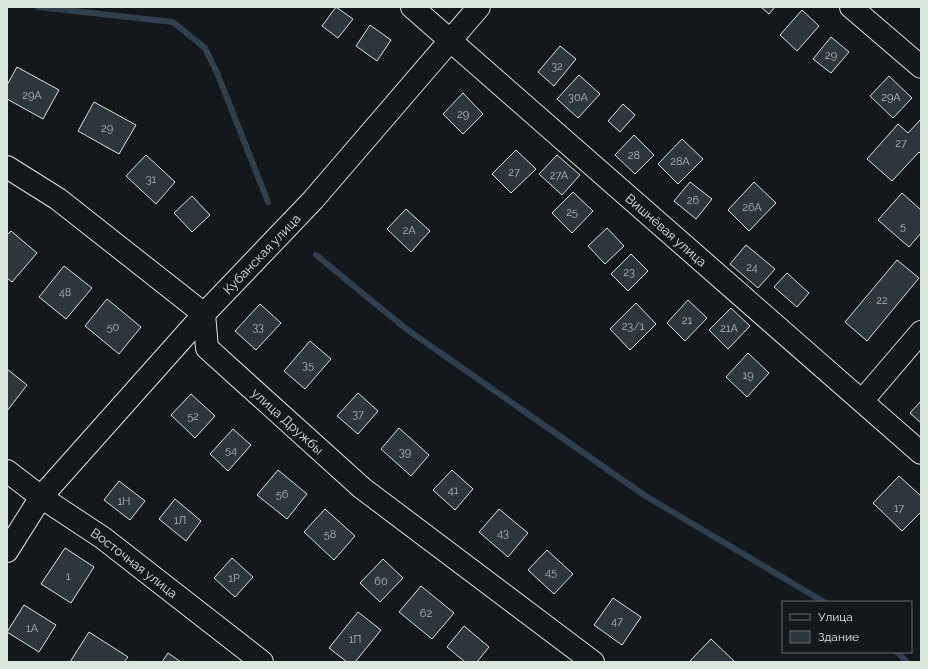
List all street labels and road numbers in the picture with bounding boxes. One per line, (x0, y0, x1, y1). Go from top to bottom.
street label: Вишнёвая улица (622, 191, 709, 270)
street label: Кубанская улица (220, 211, 303, 297)
street label: улица Дружбы (248, 385, 326, 458)
street label: Восточная улица (88, 525, 180, 601)

